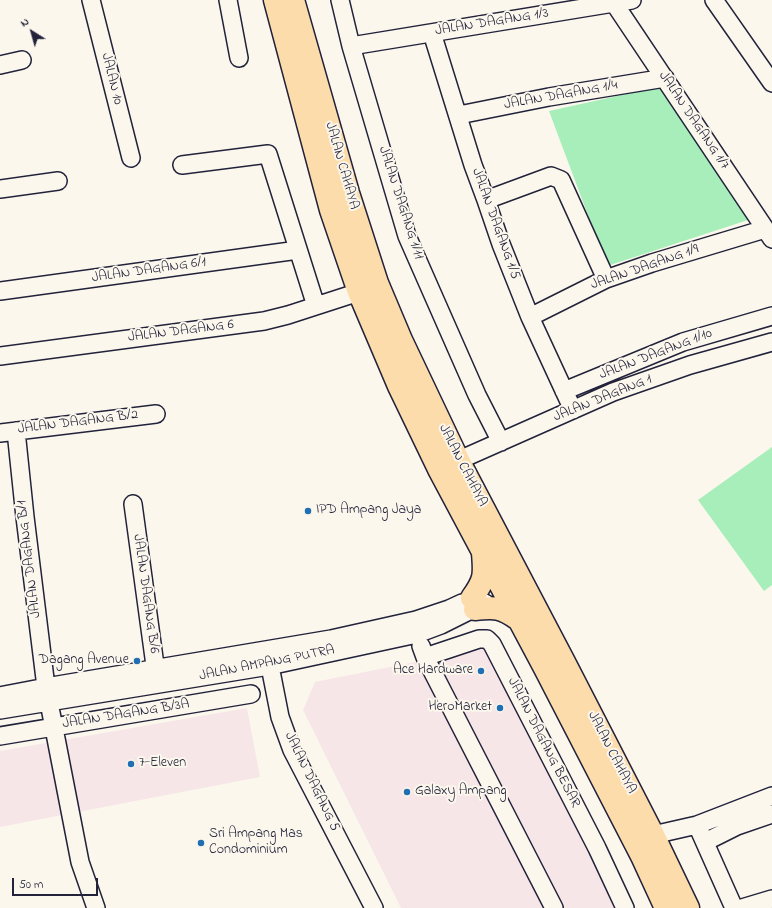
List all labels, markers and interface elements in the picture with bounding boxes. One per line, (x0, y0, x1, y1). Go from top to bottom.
street label: JALAN DAGANG 1/3 (434, 6, 550, 40)
north arrow (12, 12, 52, 52)
text: N (17, 14, 33, 31)
street label: JALAN 10 (96, 51, 126, 107)
street label: JALAN DAGANG 1/7 (654, 69, 732, 173)
street label: JALAN DAGANG 1/4 (503, 78, 619, 114)
street label: JALAN CAHAYA (320, 120, 362, 212)
street label: JALAN DAGANG 1/11 (374, 144, 426, 262)
street label: JALAN DAGANG 1/5 (467, 166, 523, 282)
street label: JALAN DAGANG 1/9 (589, 242, 701, 294)
street label: JALAN DAGANG 6/1 (91, 255, 207, 287)
street label: JALAN DAGANG 6 (127, 317, 235, 347)
street label: JALAN DAGANG 1/10 (597, 326, 715, 384)
street label: JALAN DAGANG 1 (551, 372, 655, 426)
street label: JALAN DAGANG B/2 (17, 407, 139, 439)
street label: JALAN CAHAYA (434, 422, 490, 510)
street label: JALAN DAGANG B/1 (14, 499, 46, 619)
place label: IPD Ampang Jaya (316, 503, 421, 519)
marker: IPD Ampang Jaya (303, 506, 313, 516)
street label: JALAN DAGANG B/6 (128, 533, 162, 655)
street label: JALAN AMPANG PUTRA (198, 643, 336, 685)
place label: Dagang Avenue (39, 653, 129, 669)
marker: Dagang Avenue (132, 656, 142, 666)
place label: Ace Hardware (393, 663, 473, 679)
marker: Ace Hardware (476, 666, 486, 676)
street label: JALAN DAGANG BESAR (503, 675, 583, 811)
street label: JALAN DAGANG B/3A (61, 697, 191, 733)
place label: HeroMarket (428, 700, 492, 716)
marker: HeroMarket (495, 703, 505, 713)
street label: JALAN CAHAYA (583, 709, 639, 797)
street label: JALAN DAGANG 5 (280, 730, 342, 834)
place label: 7-Eleven (139, 756, 186, 772)
marker: 7-Eleven (126, 759, 136, 769)
place label: Galaxy Ampang (415, 784, 507, 800)
marker: Galaxy Ampang (402, 787, 412, 797)
place label: Sri Ampang Mas Condominium (209, 827, 303, 860)
marker: Sri Ampang Mas Condominium (196, 838, 206, 848)
scale bar (14, 870, 100, 896)
text: 50 m (19, 876, 43, 894)

